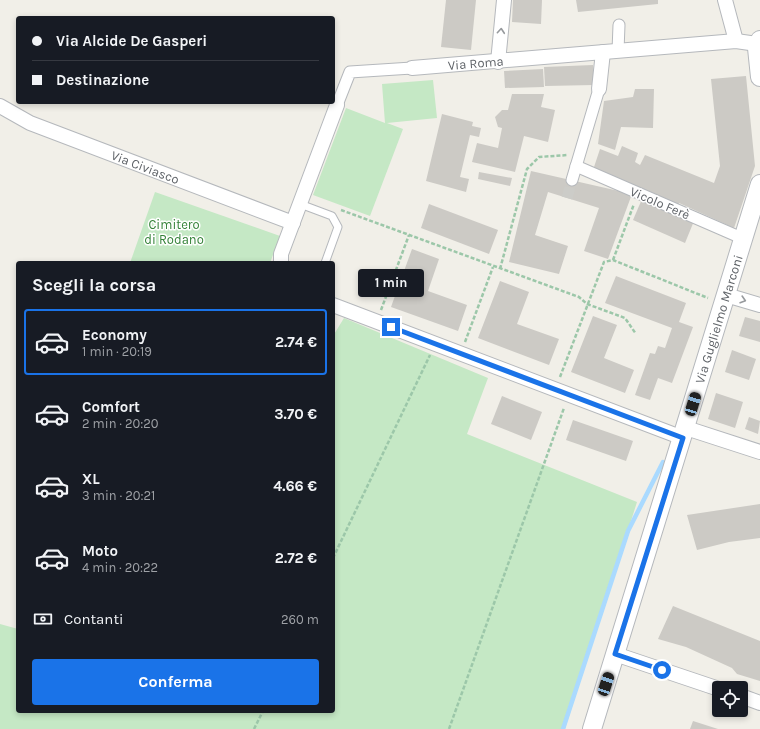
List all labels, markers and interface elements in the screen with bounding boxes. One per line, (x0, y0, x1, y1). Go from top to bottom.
one-way arrow (496, 28, 505, 34)
text: Via Alcide De Gasperi (56, 32, 207, 50)
street label: Via Roma (447, 53, 504, 72)
text: Destinazione (56, 71, 149, 89)
street label: Via Civiasco (109, 147, 182, 187)
street label: Vicolo Ferè (628, 184, 692, 222)
park label: Cimitero di Rodano (144, 217, 204, 247)
street label: Via Guglielmo Marconi (692, 253, 745, 385)
callout: 1 min (358, 269, 424, 297)
text: Scegli la corsa (32, 274, 156, 296)
text: 1 min (375, 275, 407, 290)
one-way arrow (739, 295, 746, 304)
route end (382, 318, 400, 336)
icon: car (34, 324, 70, 360)
text: Economy (82, 326, 147, 344)
text: 2.74 € (275, 333, 317, 351)
text: 1 min · 20:19 (82, 344, 152, 359)
car (684, 391, 702, 417)
icon: car (34, 396, 70, 432)
text: Comfort (82, 398, 140, 416)
text: 3.70 € (274, 405, 317, 423)
text: 2 min · 20:20 (82, 416, 159, 431)
icon: car (34, 468, 70, 504)
text: XL (82, 470, 100, 488)
text: 4.66 € (273, 477, 317, 495)
text: 3 min · 20:21 (82, 488, 155, 503)
icon: car (34, 540, 70, 576)
text: Moto (82, 542, 118, 560)
text: 2.72 € (275, 549, 317, 567)
text: 4 min · 20:22 (82, 560, 158, 575)
icon: cash (32, 608, 54, 630)
text: Contanti (64, 610, 124, 628)
text: 260 m (281, 612, 319, 627)
button: Conferma (32, 659, 319, 705)
route start (653, 661, 671, 679)
car (597, 671, 615, 697)
map controls (712, 681, 748, 717)
button: locate (712, 681, 748, 717)

